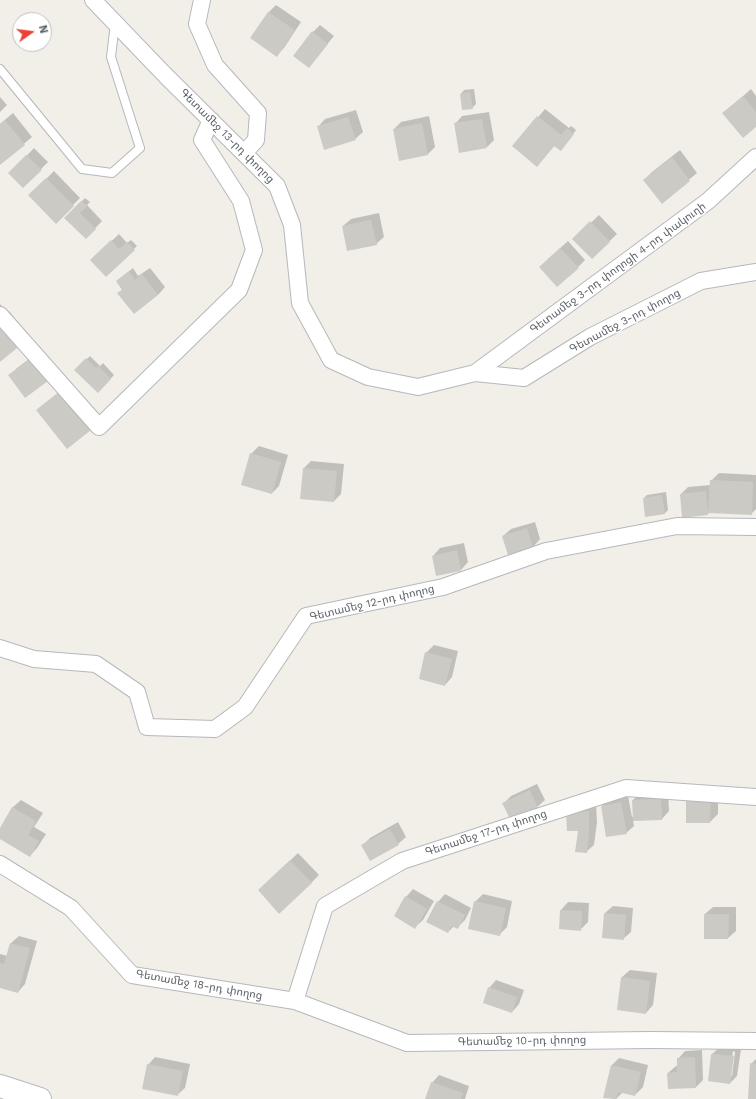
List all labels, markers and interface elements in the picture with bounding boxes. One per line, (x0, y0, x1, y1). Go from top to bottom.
north arrow (12, 12, 52, 52)
text: N (36, 24, 50, 35)
street label: Գետամեջ 13-րդ փողոց (177, 86, 277, 186)
street label: Գետամեջ 3-րդ փողոցի 4-րդ փակուղի (528, 200, 708, 336)
street label: Գետամեջ 3-րդ փողոց (567, 286, 683, 356)
street label: Գետամեջ 12-րդ փողոց (308, 582, 436, 624)
street label: Գետամեջ 17-րդ փողոց (423, 807, 549, 859)
street label: Գետամեջ 18-րդ փողոց (135, 967, 263, 1003)
street label: Գետամեջ 10-րդ փողոց (458, 1033, 586, 1049)

